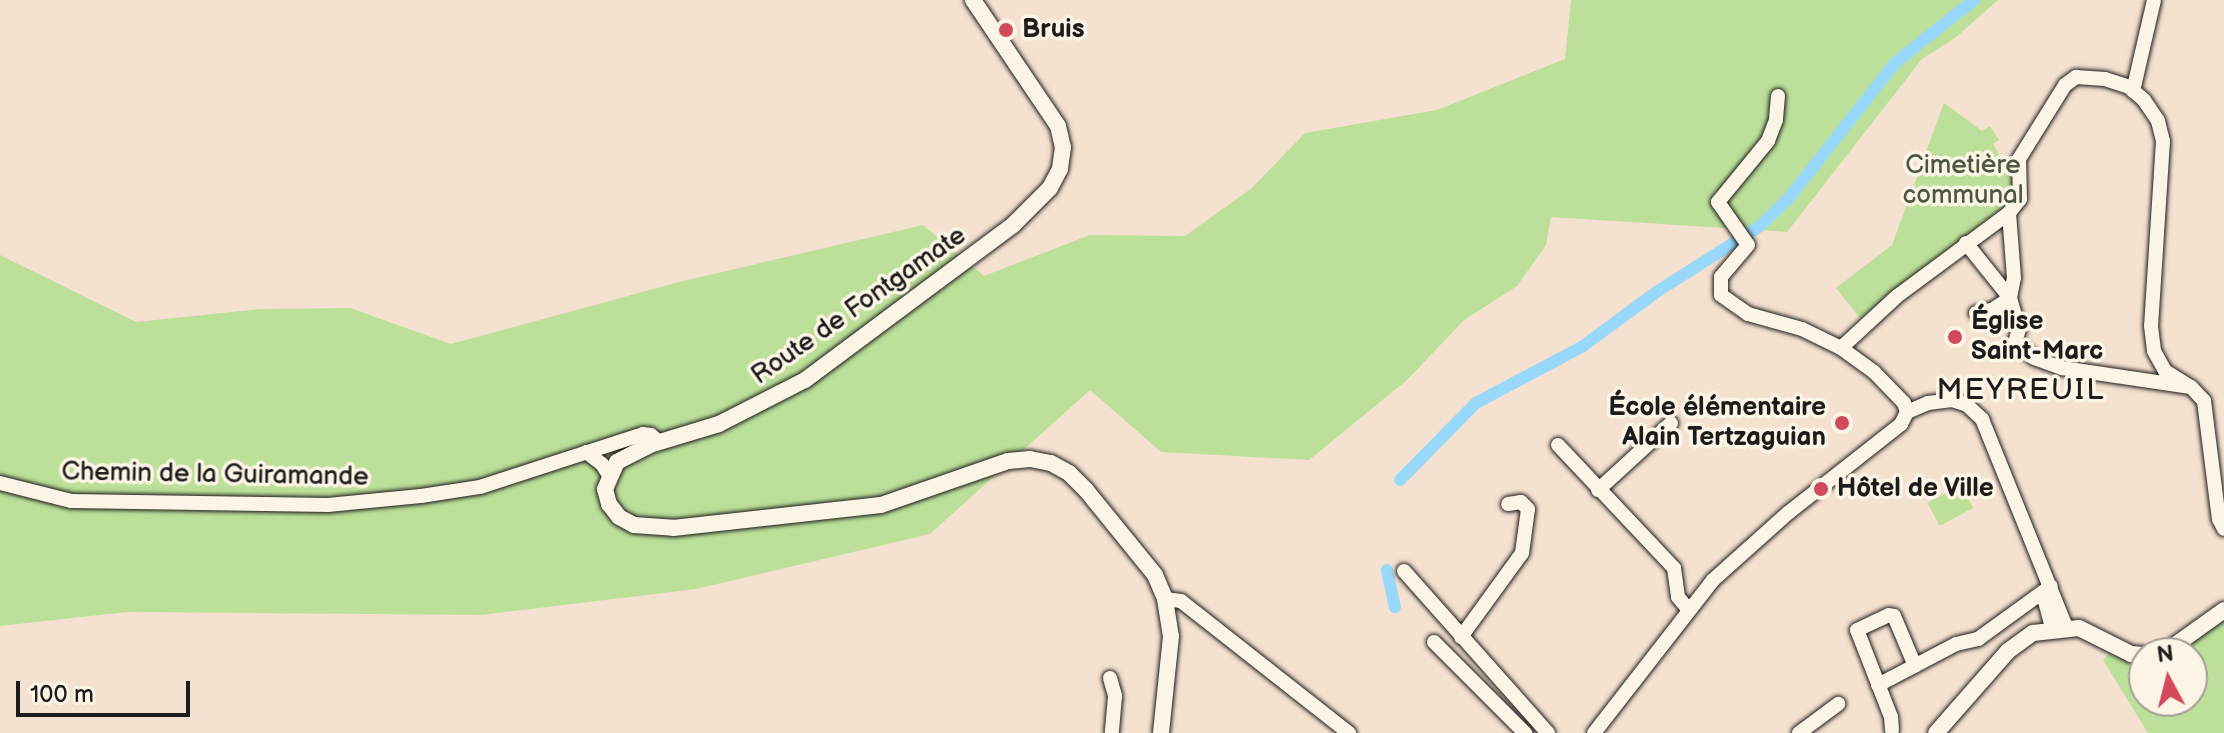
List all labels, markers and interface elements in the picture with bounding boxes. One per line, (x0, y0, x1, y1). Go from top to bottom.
place label: Bruis (1022, 14, 1084, 46)
marker: Bruis (997, 21, 1015, 39)
park label: Cimetière communal (1902, 150, 2024, 212)
street label: Route de Fontgamate (746, 220, 972, 392)
place label: Église Saint-Marc (1971, 306, 2103, 368)
marker: Église Saint-Marc (1946, 328, 1964, 346)
district label: MEYREUIL (1937, 372, 2105, 408)
place label: École élémentaire Alain Tertzaguian (1608, 392, 1826, 454)
marker: École élémentaire Alain Tertzaguian (1833, 414, 1851, 432)
street label: Chemin de la Guiramande (61, 457, 369, 493)
place label: Hôtel de Ville (1837, 473, 1995, 505)
marker: Hôtel de Ville (1812, 480, 1830, 498)
north arrow (2128, 637, 2208, 717)
text: N (2155, 640, 2175, 669)
scale bar (20, 665, 194, 715)
text: 100 m (30, 680, 94, 709)

